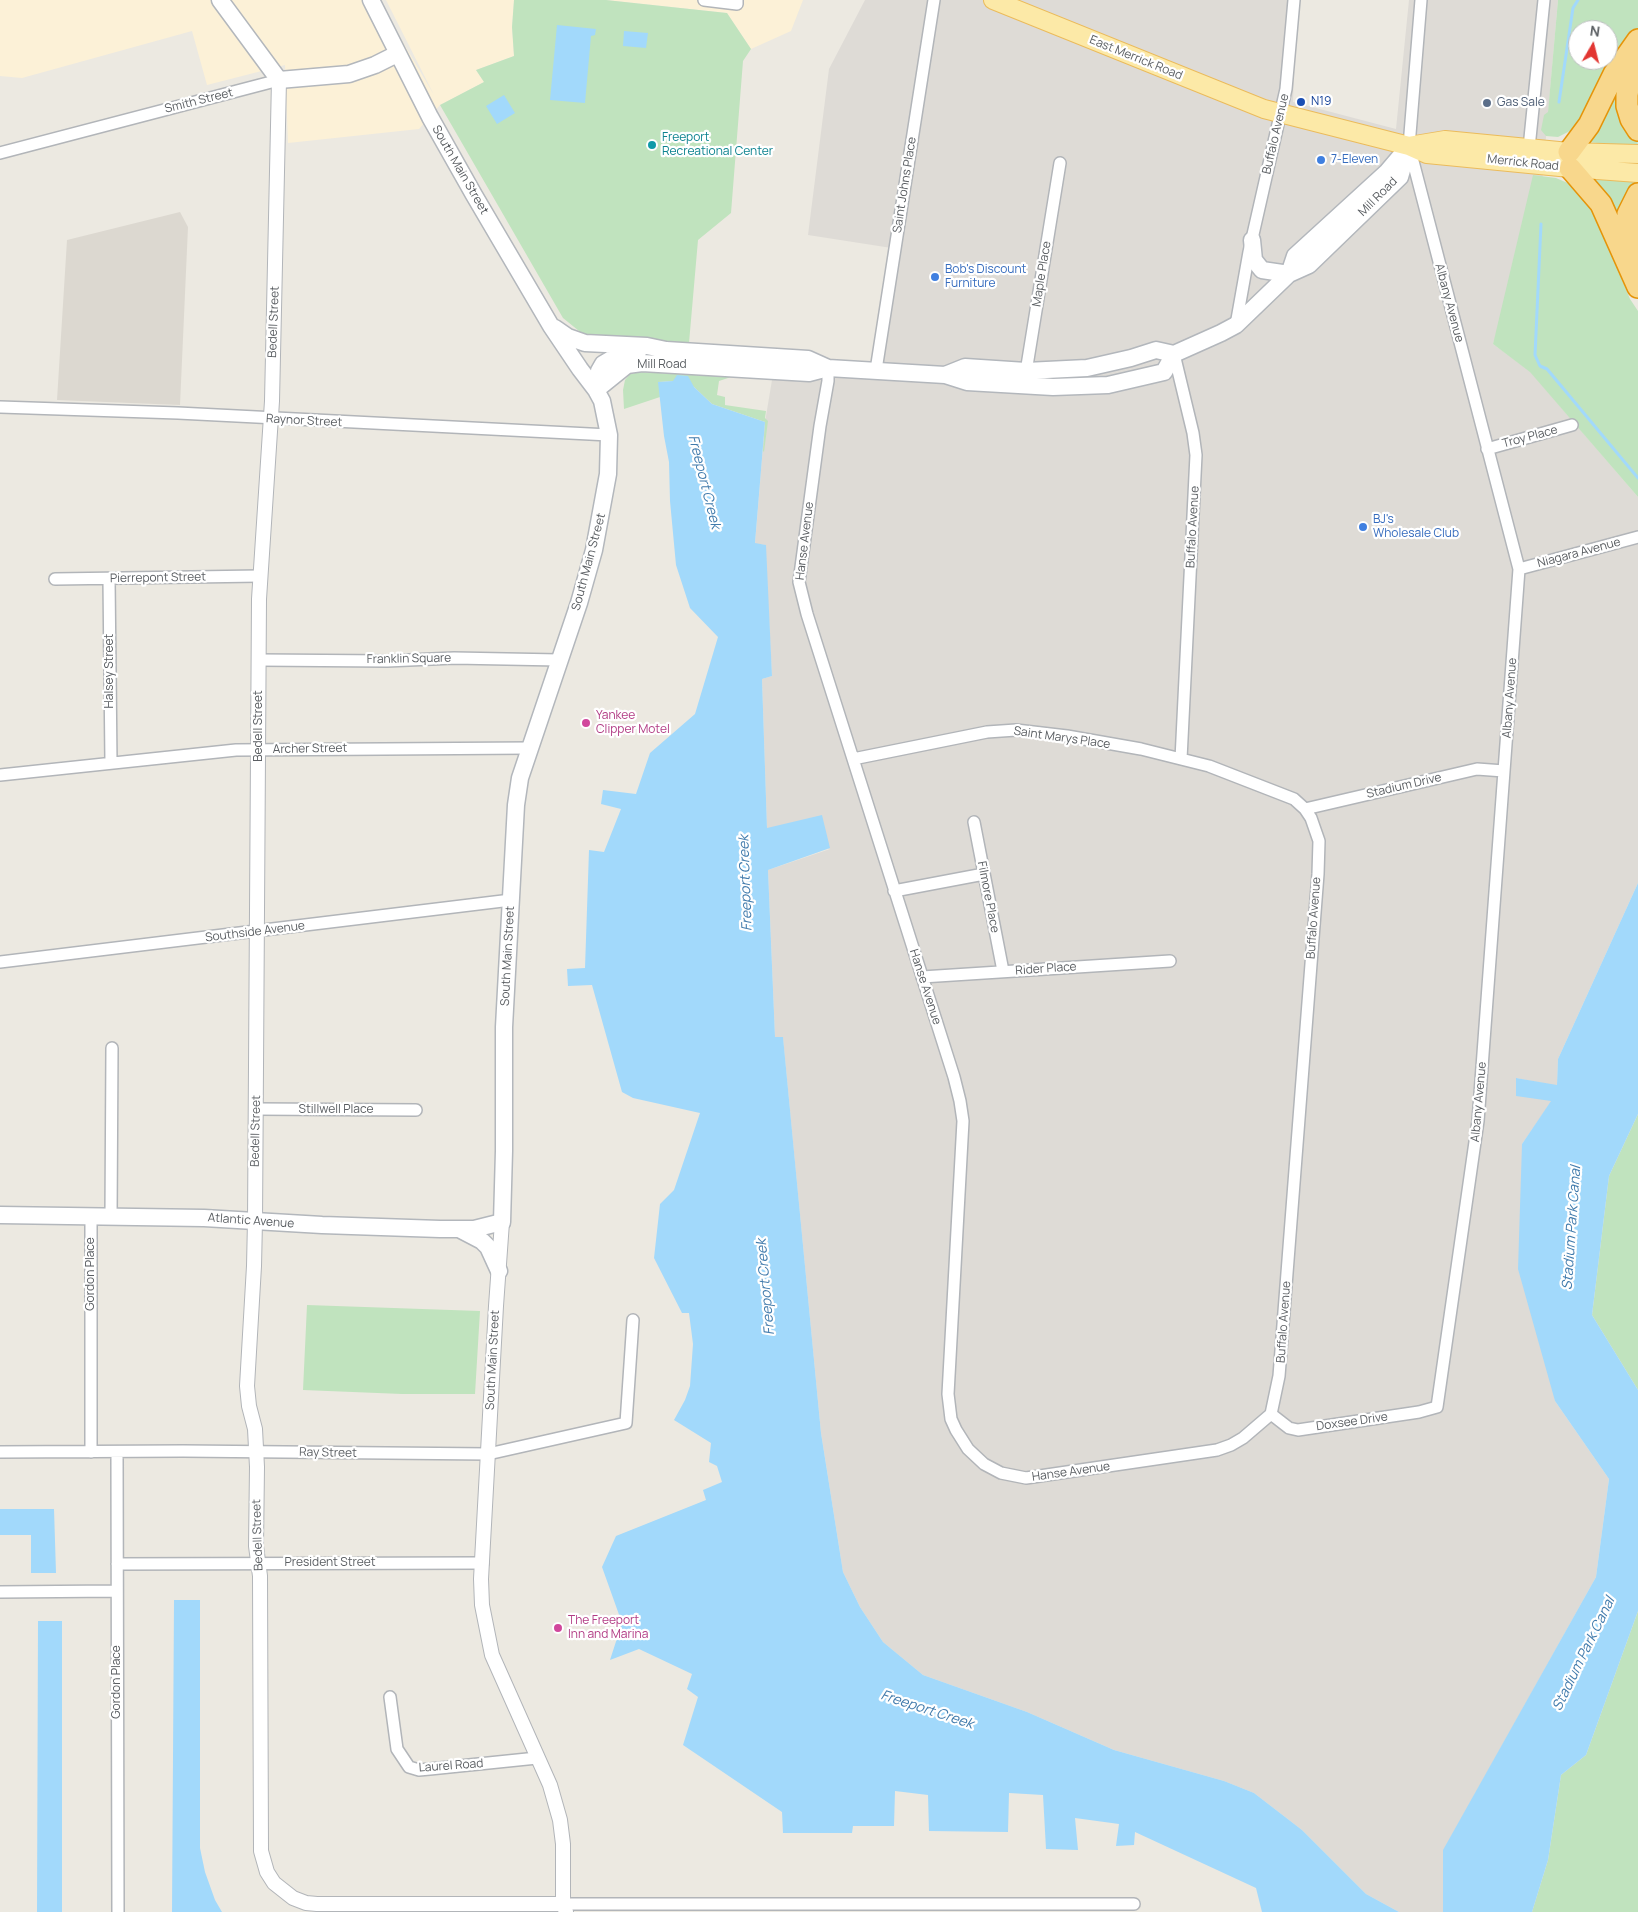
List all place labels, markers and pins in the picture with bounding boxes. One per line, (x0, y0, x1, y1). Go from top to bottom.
place label: N19 (1311, 95, 1331, 109)
marker: N19 (1295, 96, 1307, 108)
place label: Gas Sale (1497, 96, 1545, 110)
marker: Gas Sale (1481, 97, 1493, 109)
place label: Freeport Recreational Center (662, 131, 773, 159)
marker: Freeport Recreational Center (646, 139, 658, 151)
place label: 7-Eleven (1331, 153, 1378, 167)
marker: 7-Eleven (1315, 154, 1327, 166)
place label: Bob's Discount Furniture (945, 263, 1026, 291)
marker: Bob's Discount Furniture (929, 271, 941, 283)
place label: BJ's Wholesale Club (1373, 513, 1459, 541)
marker: BJ's Wholesale Club (1357, 521, 1369, 533)
place label: Yankee Clipper Motel (596, 709, 670, 737)
marker: Yankee Clipper Motel (580, 717, 592, 729)
place label: The Freeport Inn and Marina (568, 1614, 648, 1642)
marker: The Freeport Inn and Marina (552, 1622, 564, 1634)

